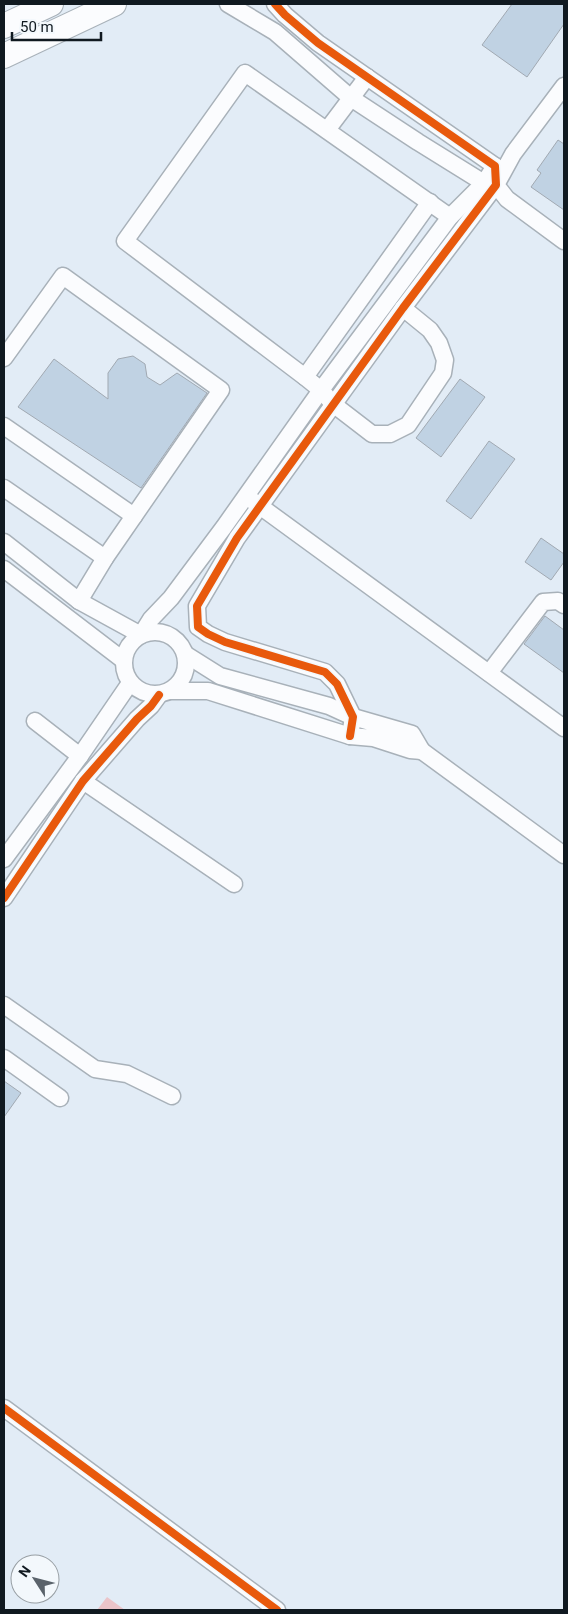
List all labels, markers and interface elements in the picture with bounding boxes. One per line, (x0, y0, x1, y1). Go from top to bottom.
scale bar (12, 10, 101, 42)
text: 50 m (20, 18, 54, 36)
north arrow (10, 1554, 60, 1604)
text: N (15, 1563, 34, 1580)

